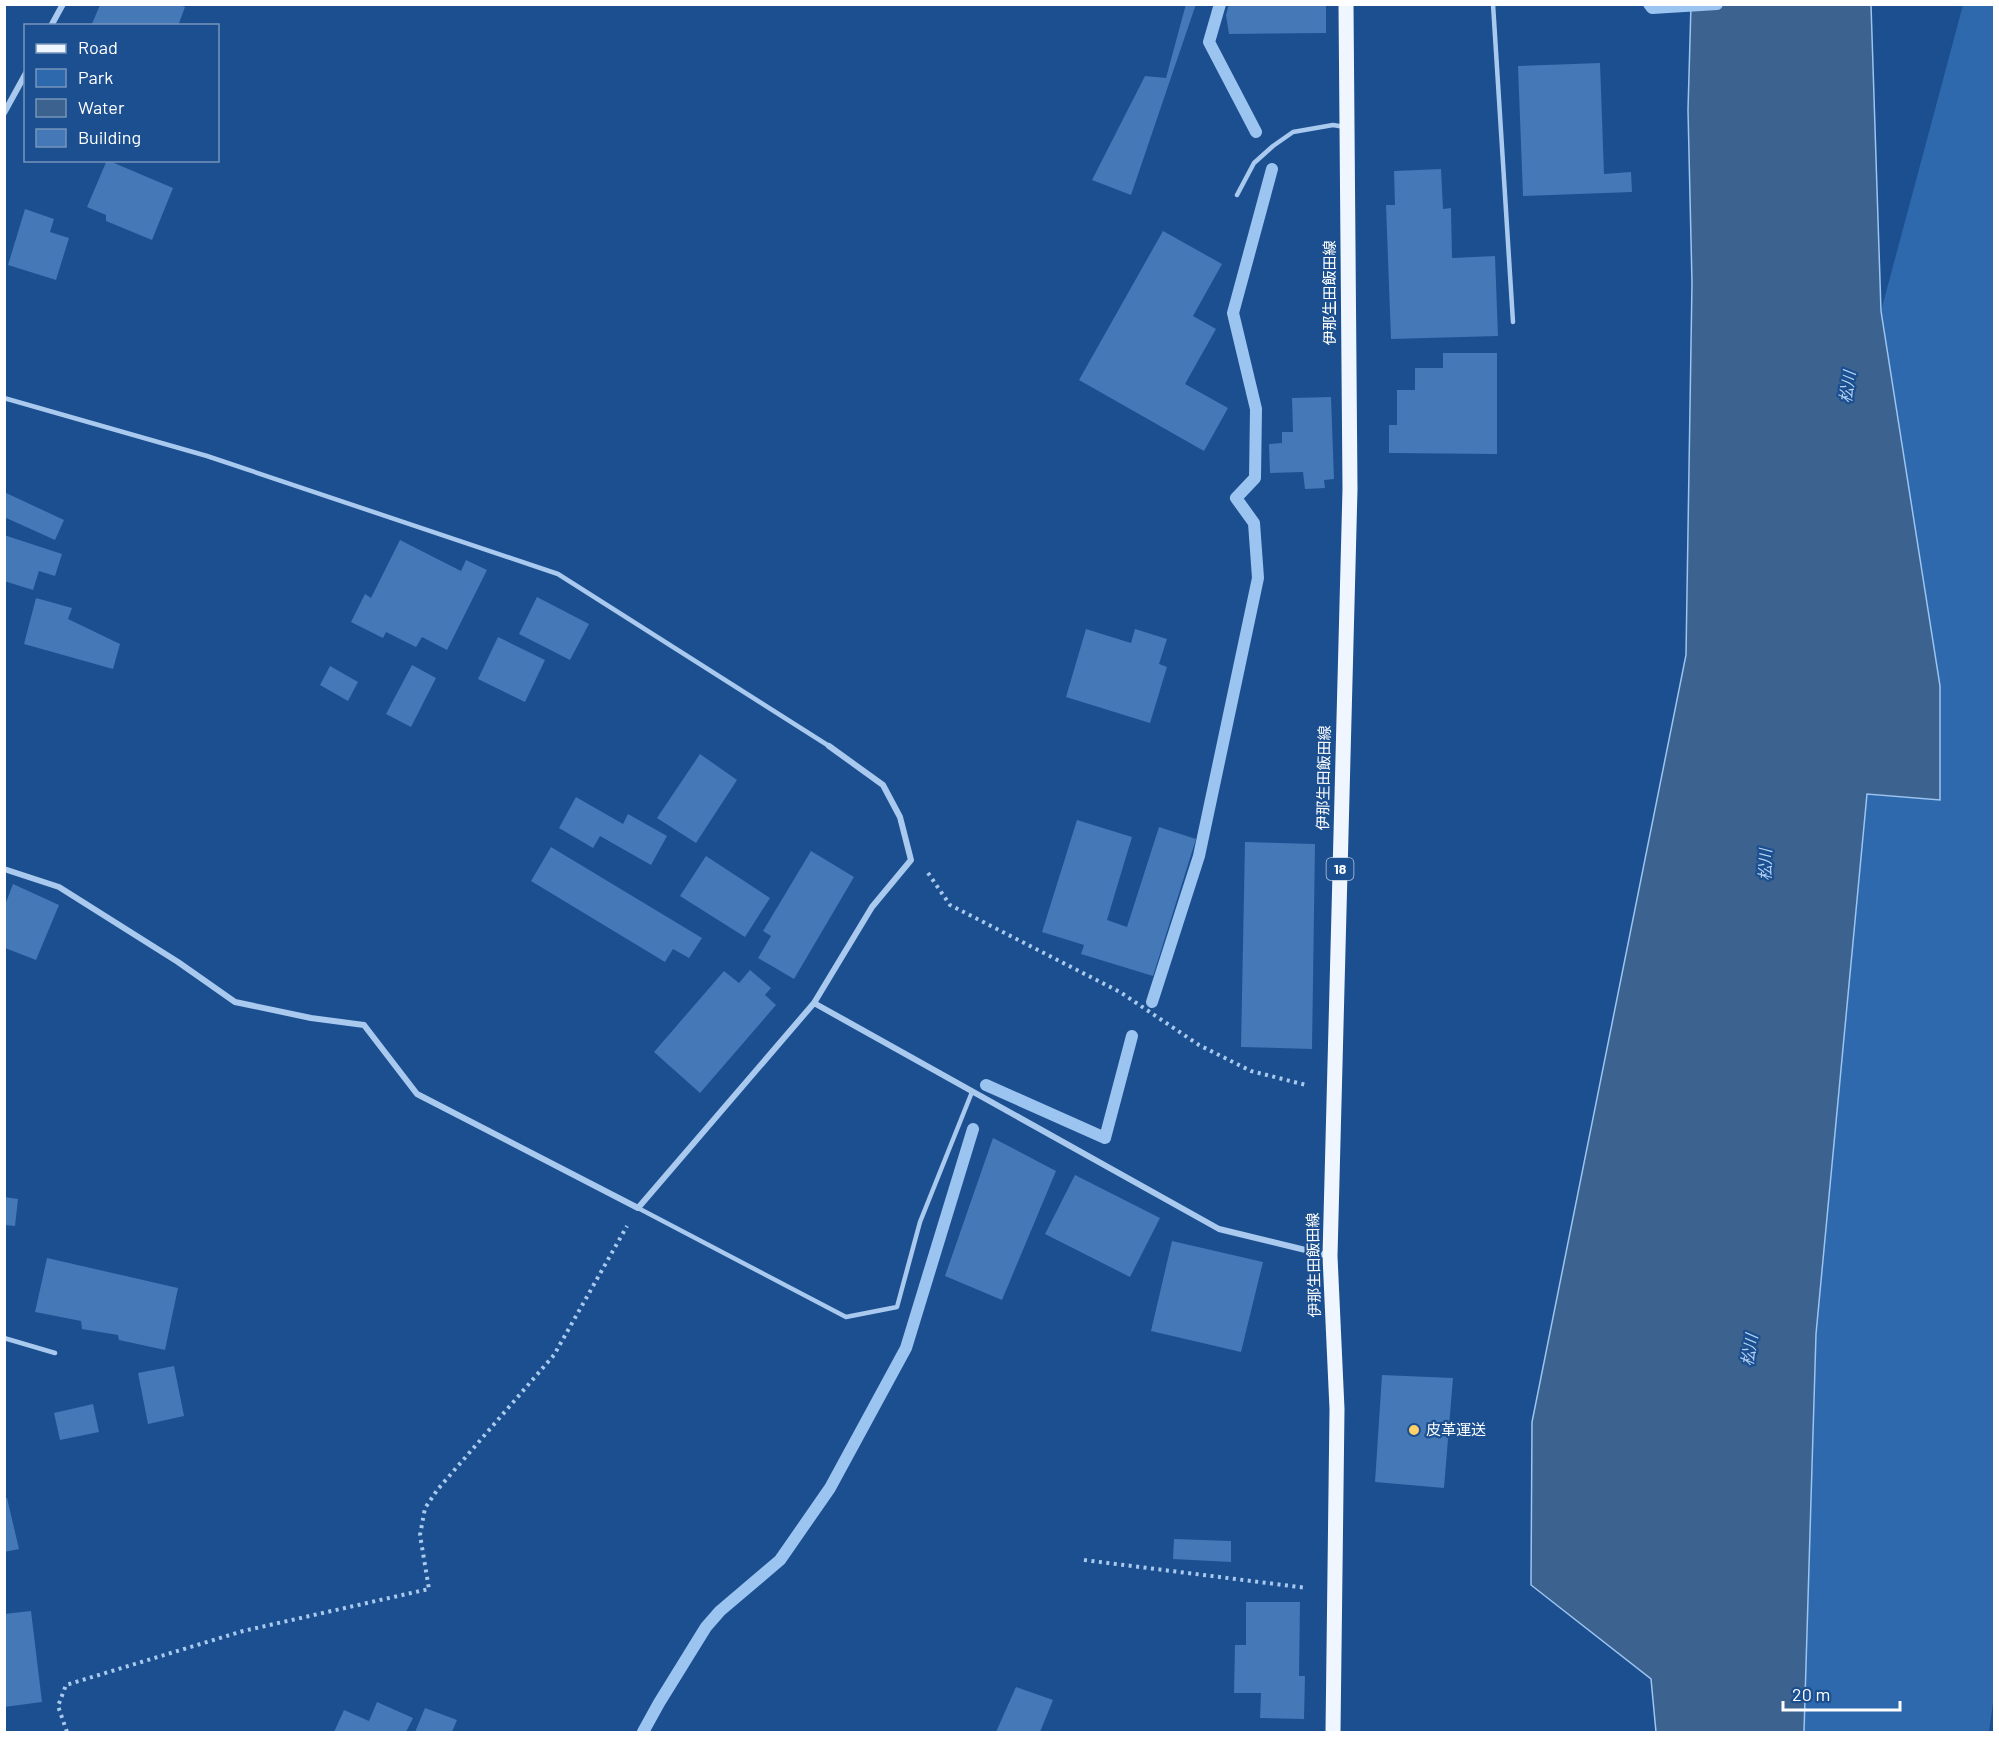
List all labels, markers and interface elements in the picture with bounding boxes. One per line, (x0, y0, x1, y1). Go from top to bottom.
legend (24, 24, 219, 162)
text: Road (78, 36, 118, 58)
text: Park (78, 66, 113, 88)
text: Water (78, 96, 125, 118)
text: Building (78, 126, 141, 148)
street label: 伊那生田飯田線 (1320, 240, 1338, 346)
water label: 松川 (1835, 368, 1858, 404)
street label: 伊那生田飯田線 (1313, 725, 1333, 831)
water label: 松川 (1755, 847, 1774, 881)
road number: 18 (1326, 858, 1354, 880)
street label: 伊那生田飯田線 (1303, 1212, 1323, 1318)
water label: 松川 (1737, 1331, 1761, 1367)
place label: 皮革運送 (1426, 1420, 1486, 1438)
marker: 皮革運送 (1407, 1423, 1421, 1437)
scale bar (1783, 1674, 1900, 1712)
text: 20 m (1792, 1683, 1830, 1705)

